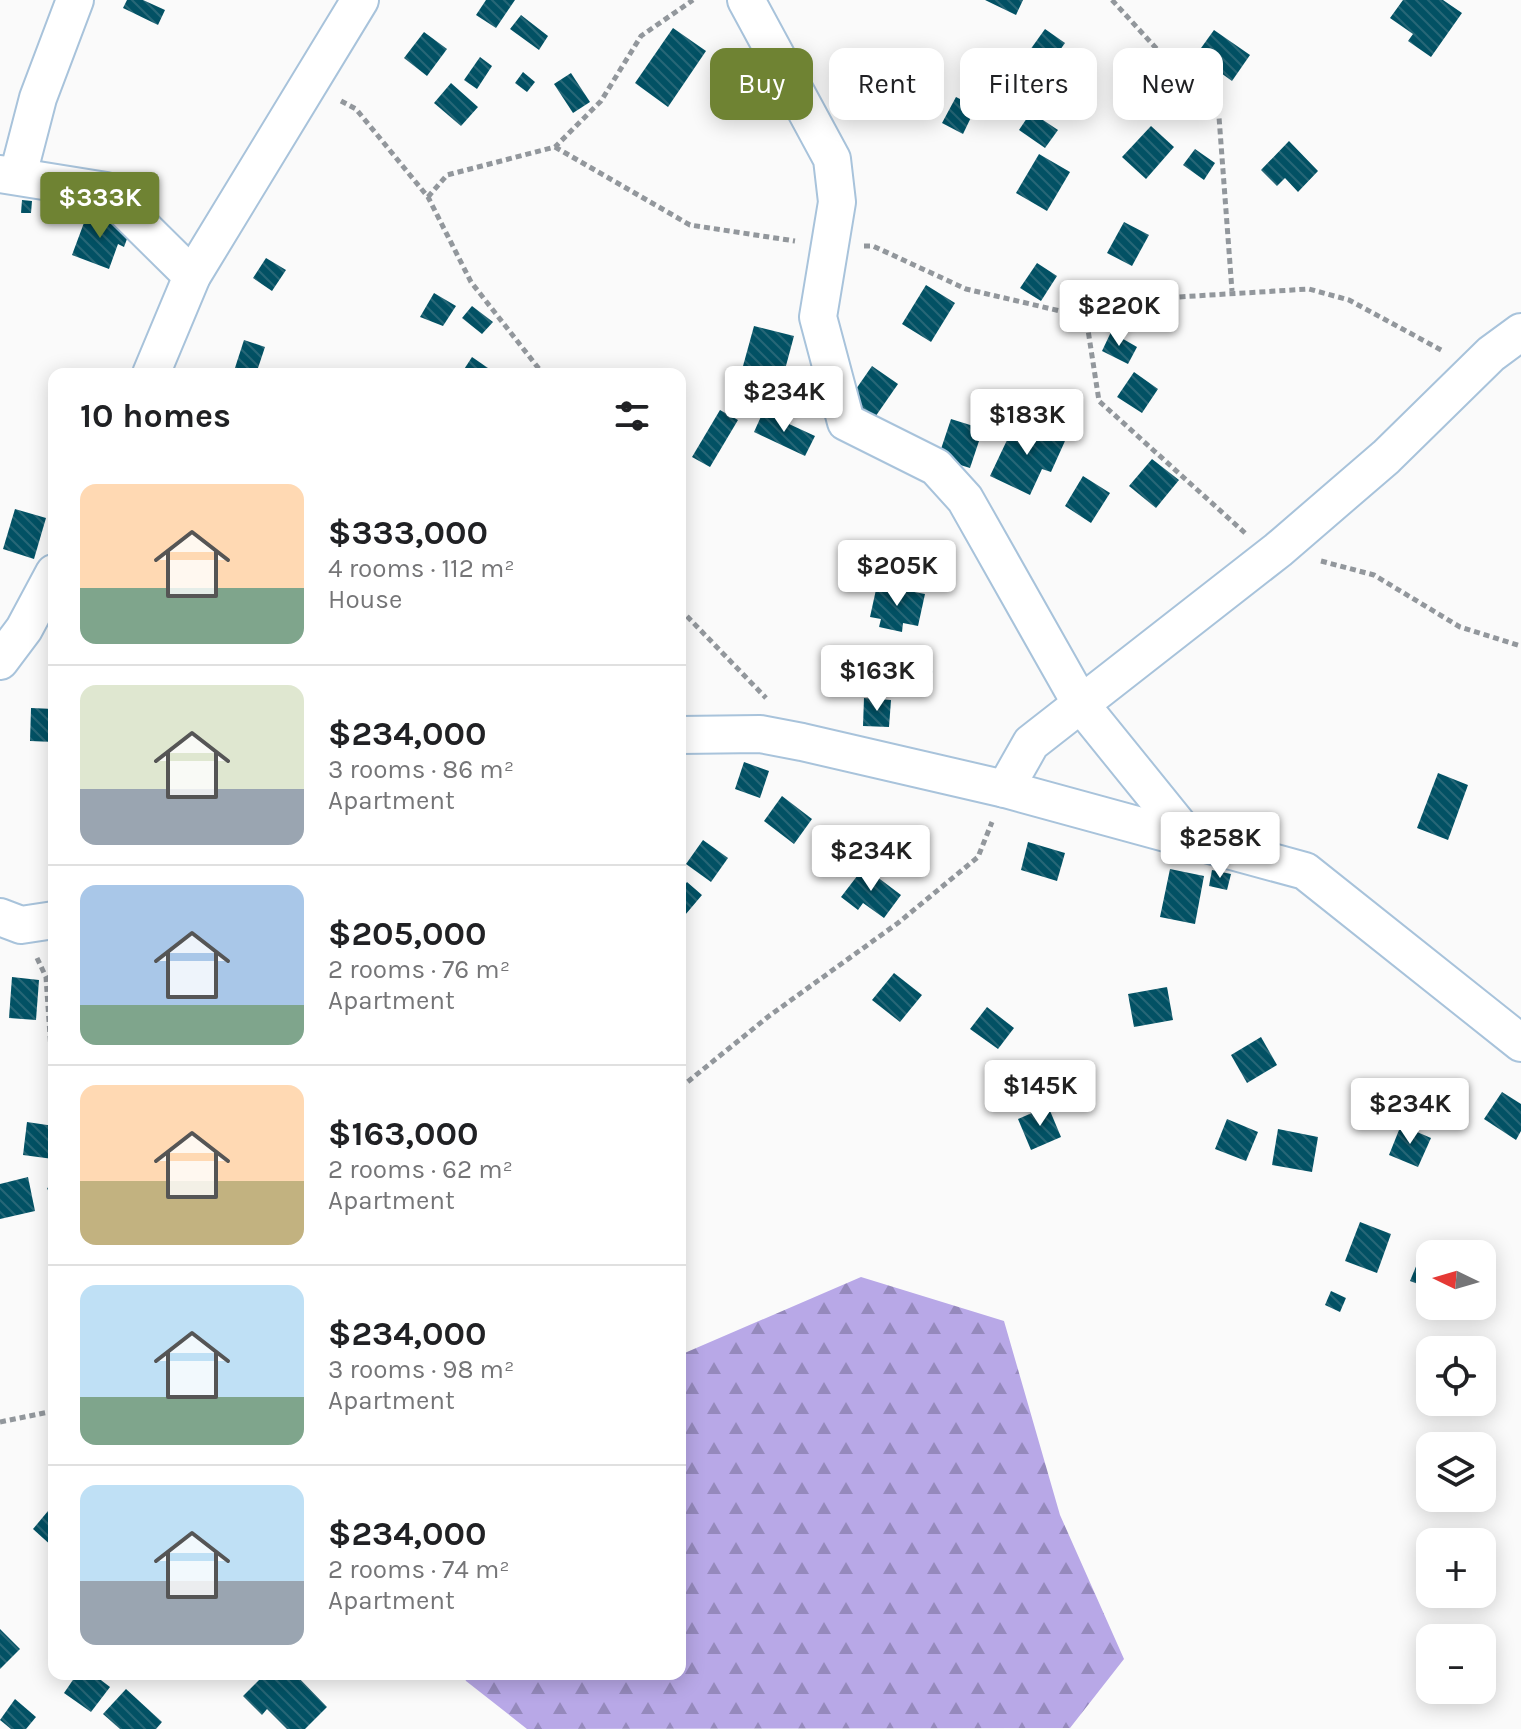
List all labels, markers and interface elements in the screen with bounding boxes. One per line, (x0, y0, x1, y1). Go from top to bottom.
chip: Buy (710, 48, 813, 120)
chip: Rent (829, 48, 944, 120)
chip: Filters (960, 48, 1097, 120)
chip: New (1113, 48, 1223, 120)
pin: $333K (44, 172, 156, 240)
text: $333K (58, 182, 142, 213)
pin: $220K (1063, 280, 1175, 348)
text: $220K (1078, 290, 1160, 321)
pin: $234K (728, 366, 840, 434)
text: $234K (743, 376, 825, 407)
pin: $183K (971, 389, 1083, 457)
icon: filters (610, 394, 654, 438)
text: 10 homes (80, 396, 231, 436)
text: $183K (988, 399, 1066, 430)
text: $333,000 (328, 513, 488, 553)
icon: home (144, 516, 240, 612)
pin: $205K (841, 540, 953, 608)
text: $205K (856, 550, 938, 581)
text: 4 rooms · 112 m² (328, 553, 515, 584)
text: House (328, 584, 402, 615)
pin: $163K (821, 645, 933, 713)
text: $163K (839, 655, 915, 686)
text: $234,000 (328, 714, 487, 754)
icon: home (144, 717, 240, 813)
text: 3 rooms · 86 m² (328, 754, 514, 785)
text: Apartment (328, 785, 455, 816)
pin: $258K (1164, 812, 1276, 880)
text: $258K (1179, 822, 1261, 853)
pin: $234K (815, 825, 927, 893)
text: $234K (830, 835, 912, 866)
text: $205,000 (328, 914, 486, 954)
icon: home (144, 917, 240, 1013)
text: 2 rooms · 76 m² (328, 954, 510, 985)
text: Apartment (328, 985, 455, 1016)
pin: $145K (984, 1060, 1096, 1128)
text: $145K (1003, 1070, 1077, 1101)
pin: $234K (1354, 1078, 1466, 1146)
text: $234K (1369, 1088, 1451, 1119)
text: $163,000 (328, 1114, 478, 1154)
icon: home (144, 1117, 240, 1213)
text: 2 rooms · 62 m² (328, 1154, 513, 1185)
text: Apartment (328, 1185, 455, 1216)
north arrow (1416, 1240, 1496, 1320)
map controls (1416, 1240, 1496, 1704)
text: $234,000 (328, 1314, 487, 1354)
icon: home (144, 1317, 240, 1413)
button: locate (1416, 1336, 1496, 1416)
text: 3 rooms · 98 m² (328, 1354, 514, 1385)
text: Apartment (328, 1385, 455, 1416)
button: layers (1416, 1432, 1496, 1512)
text: $234,000 (328, 1514, 487, 1554)
icon: home (144, 1517, 240, 1613)
button: + (1416, 1528, 1496, 1608)
text: 2 rooms · 74 m² (328, 1554, 510, 1585)
text: Apartment (328, 1585, 455, 1616)
button: − (1416, 1624, 1496, 1704)

